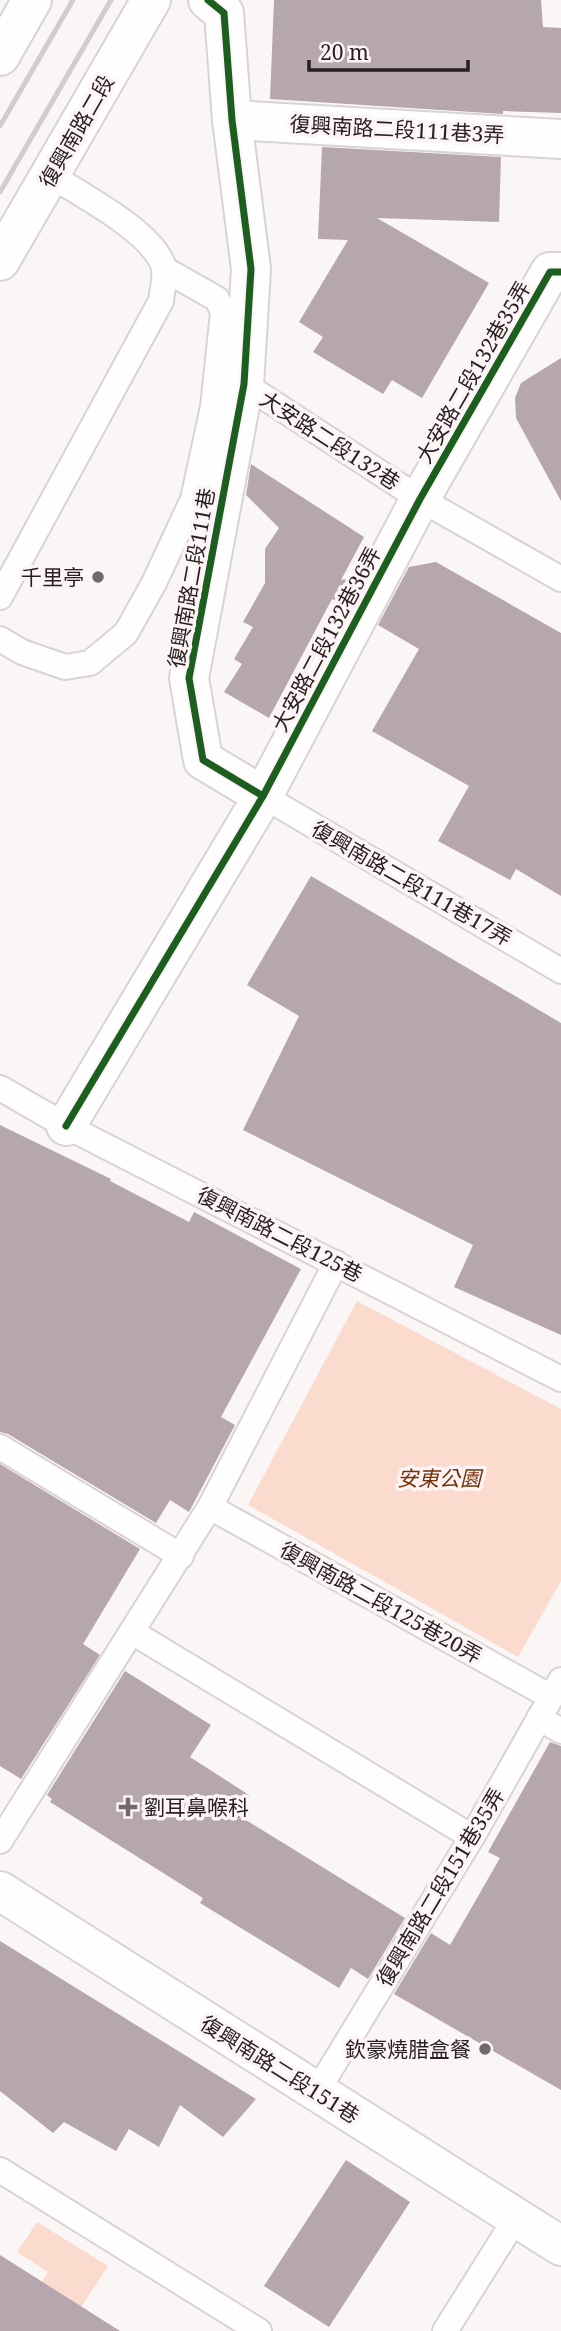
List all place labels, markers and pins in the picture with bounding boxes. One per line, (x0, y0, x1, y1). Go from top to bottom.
place label: 千里亭 (21, 563, 84, 591)
marker: 千里亭 (90, 569, 106, 585)
place label: 劉耳鼻喉科 (144, 1793, 249, 1821)
marker: 劉耳鼻喉科 (118, 1797, 138, 1817)
place label: 欽豪燒腊盒餐 (345, 2035, 471, 2063)
marker: 欽豪燒腊盒餐 (477, 2041, 493, 2057)

